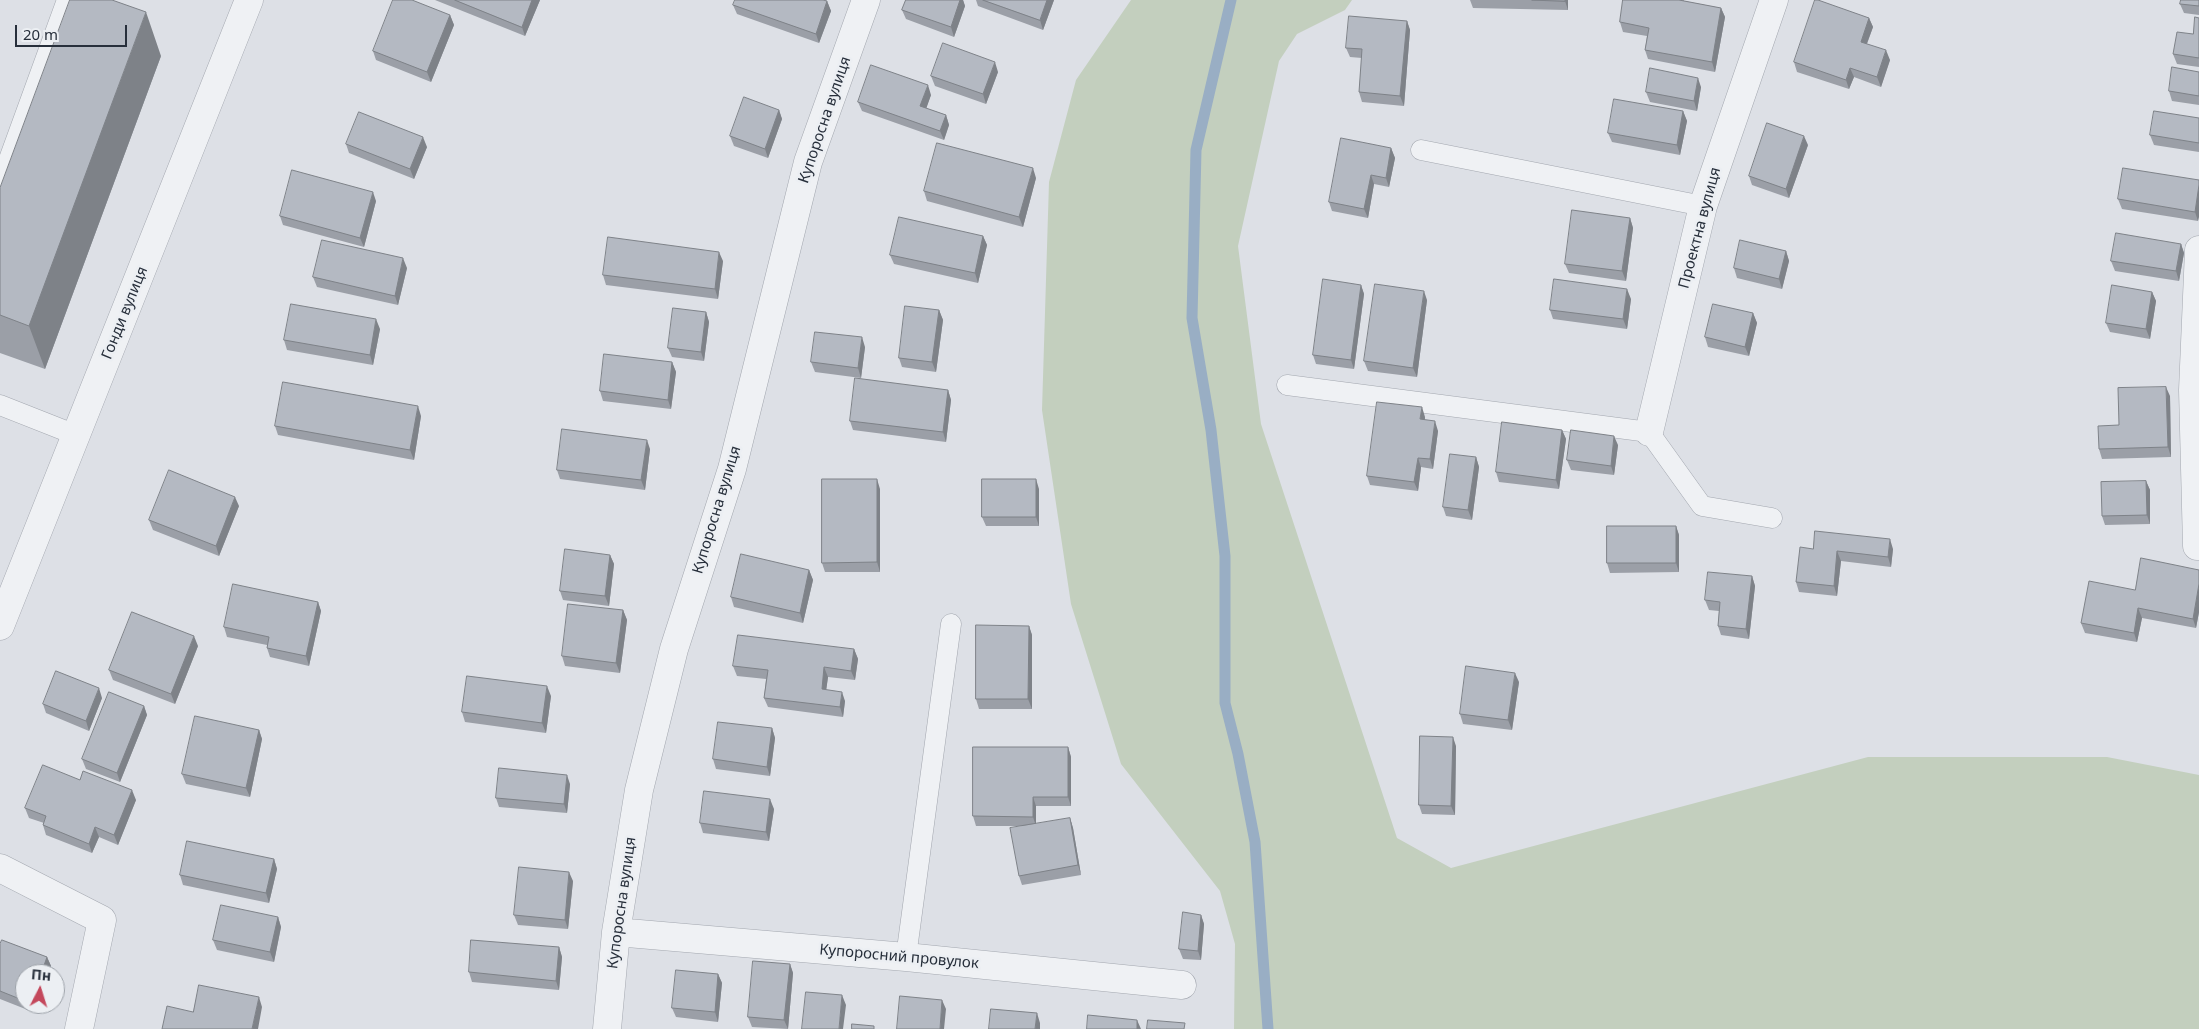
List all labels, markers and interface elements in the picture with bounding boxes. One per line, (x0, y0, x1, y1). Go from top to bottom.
scale bar (18, 15, 130, 47)
text: 20 m (23, 24, 58, 44)
street label: Купоросна вулиця (795, 54, 855, 186)
street label: Проектна вулиця (1675, 165, 1725, 291)
street label: Гонди вулиця (98, 264, 152, 362)
street label: Купоросна вулиця (689, 444, 745, 576)
street label: Купоросна вулиця (604, 836, 640, 970)
street label: Купоросний провулок (819, 941, 979, 973)
north arrow (15, 964, 65, 1014)
text: Пн (31, 964, 52, 985)

